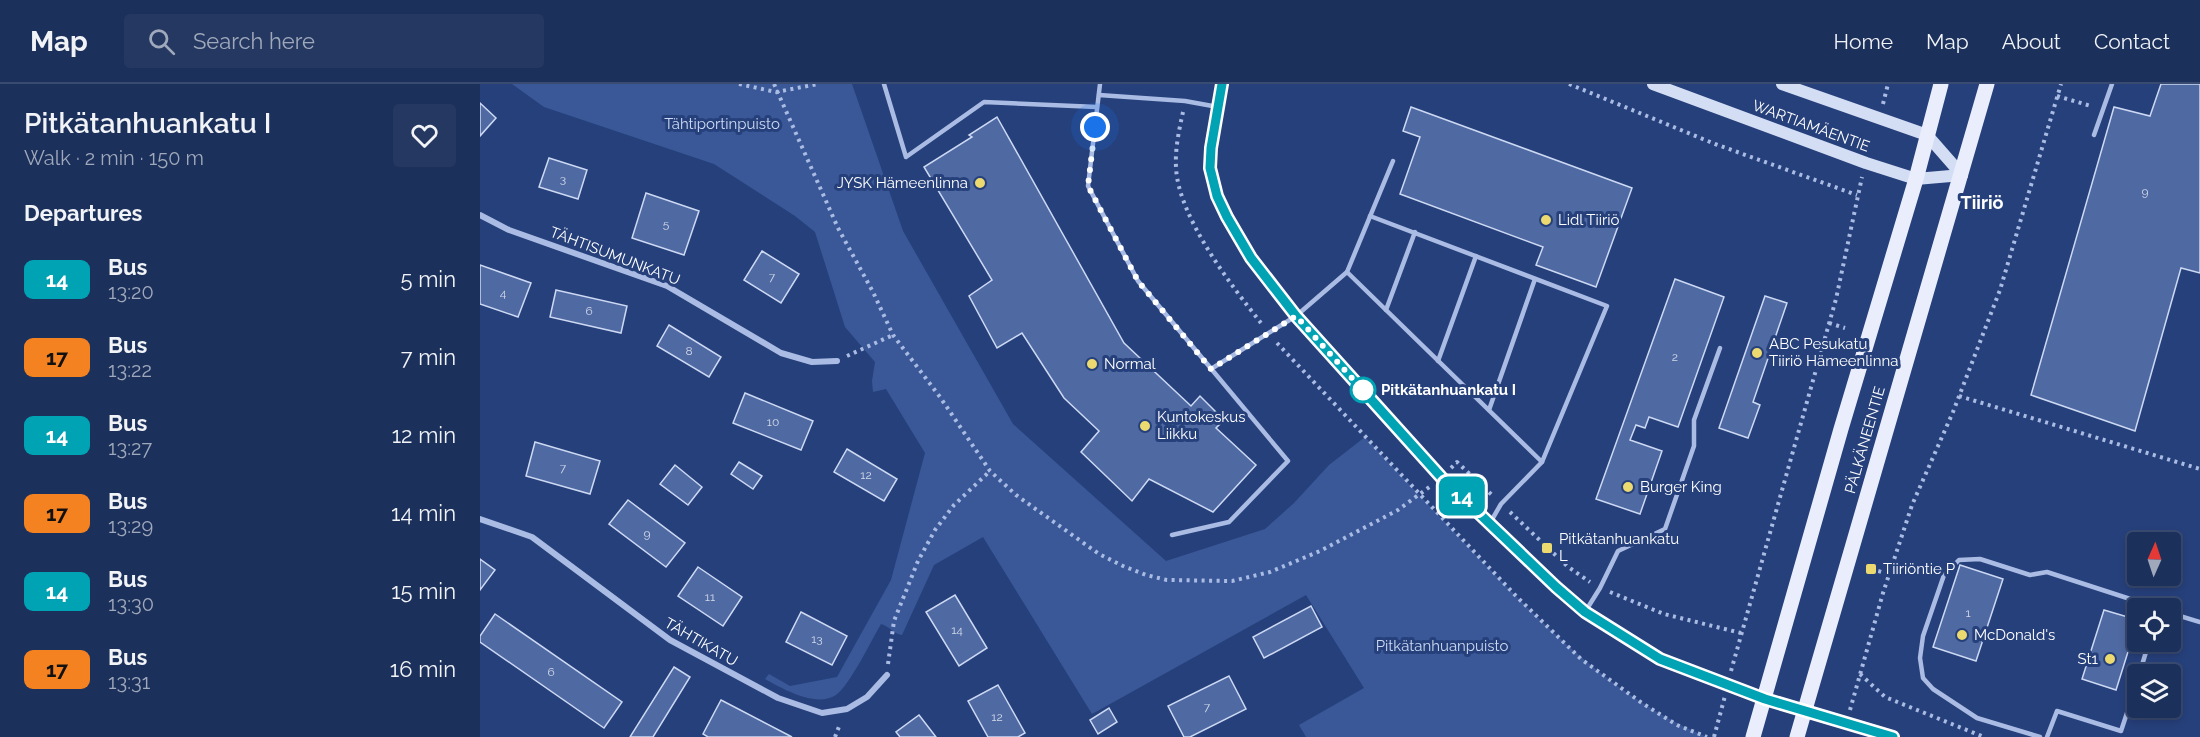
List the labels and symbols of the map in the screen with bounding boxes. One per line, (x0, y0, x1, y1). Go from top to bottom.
street label: WARTIAMÄENTIE (1750, 95, 1873, 156)
your location (1080, 112, 1110, 142)
park label: Tähtiportinpuisto (664, 115, 780, 133)
house number: 3 (560, 172, 566, 186)
place label: JYSK Hämeenlinna (837, 174, 968, 192)
marker: JYSK Hämeenlinna (973, 176, 987, 190)
house number: 9 (2141, 185, 2149, 199)
district label: Tiiriö (1961, 192, 2003, 213)
place label: Lidl Tiiriö (1558, 211, 1620, 229)
marker: Lidl Tiiriö (1539, 213, 1553, 227)
house number: 5 (663, 217, 670, 231)
street label: TÄHTISUMUNKATU (547, 222, 683, 289)
house number: 7 (769, 270, 776, 284)
house number: 4 (500, 286, 507, 300)
house number: 6 (585, 304, 593, 318)
place label: ABC Pesukatu Tiiriö Hämeenlinna (1769, 335, 1898, 370)
house number: 8 (685, 344, 693, 358)
marker: ABC Pesukatu Tiiriö Hämeenlinna (1750, 346, 1764, 360)
house number: 2 (1672, 350, 1678, 364)
place label: Normal (1104, 355, 1157, 373)
marker: Normal (1085, 357, 1099, 371)
marker: Pitkätanhuankatu I (1350, 377, 1376, 403)
place label: Pitkätanhuankatu I (1381, 381, 1516, 399)
street label: PÄLKÄNEENTIE (1840, 384, 1889, 496)
place label: Kuntokeskus Liikku (1157, 408, 1245, 443)
house number: 10 (767, 415, 779, 429)
marker: Kuntokeskus Liikku (1138, 419, 1152, 433)
house number: 7 (560, 461, 567, 475)
house number: 12 (860, 468, 872, 482)
line badge: 14 (1435, 476, 1489, 516)
place label: Burger King (1640, 478, 1722, 496)
marker: Burger King (1621, 480, 1635, 494)
house number: 9 (643, 527, 651, 541)
place label: Pitkätanhuankatu L (1559, 530, 1679, 565)
north arrow (2127, 532, 2181, 586)
marker: Pitkätanhuankatu L (1540, 541, 1554, 555)
place label: Tiiriöntie P (1883, 560, 1955, 578)
marker: Tiiriöntie P (1864, 562, 1878, 576)
house number: 11 (705, 590, 715, 604)
house number: 1 (1965, 606, 1971, 620)
street label: TÄHTIKATU (661, 613, 741, 670)
house number: 14 (951, 623, 963, 637)
place label: McDonald's (1974, 626, 2055, 644)
marker: McDonald's (1955, 628, 1969, 642)
house number: 13 (811, 632, 823, 646)
park label: Pitkätanhuanpuisto (1376, 637, 1508, 655)
place label: St1 (2078, 650, 2099, 668)
marker: St1 (2103, 652, 2117, 666)
house number: 6 (547, 665, 555, 679)
house number: 7 (1204, 700, 1211, 714)
house number: 12 (991, 710, 1003, 724)

